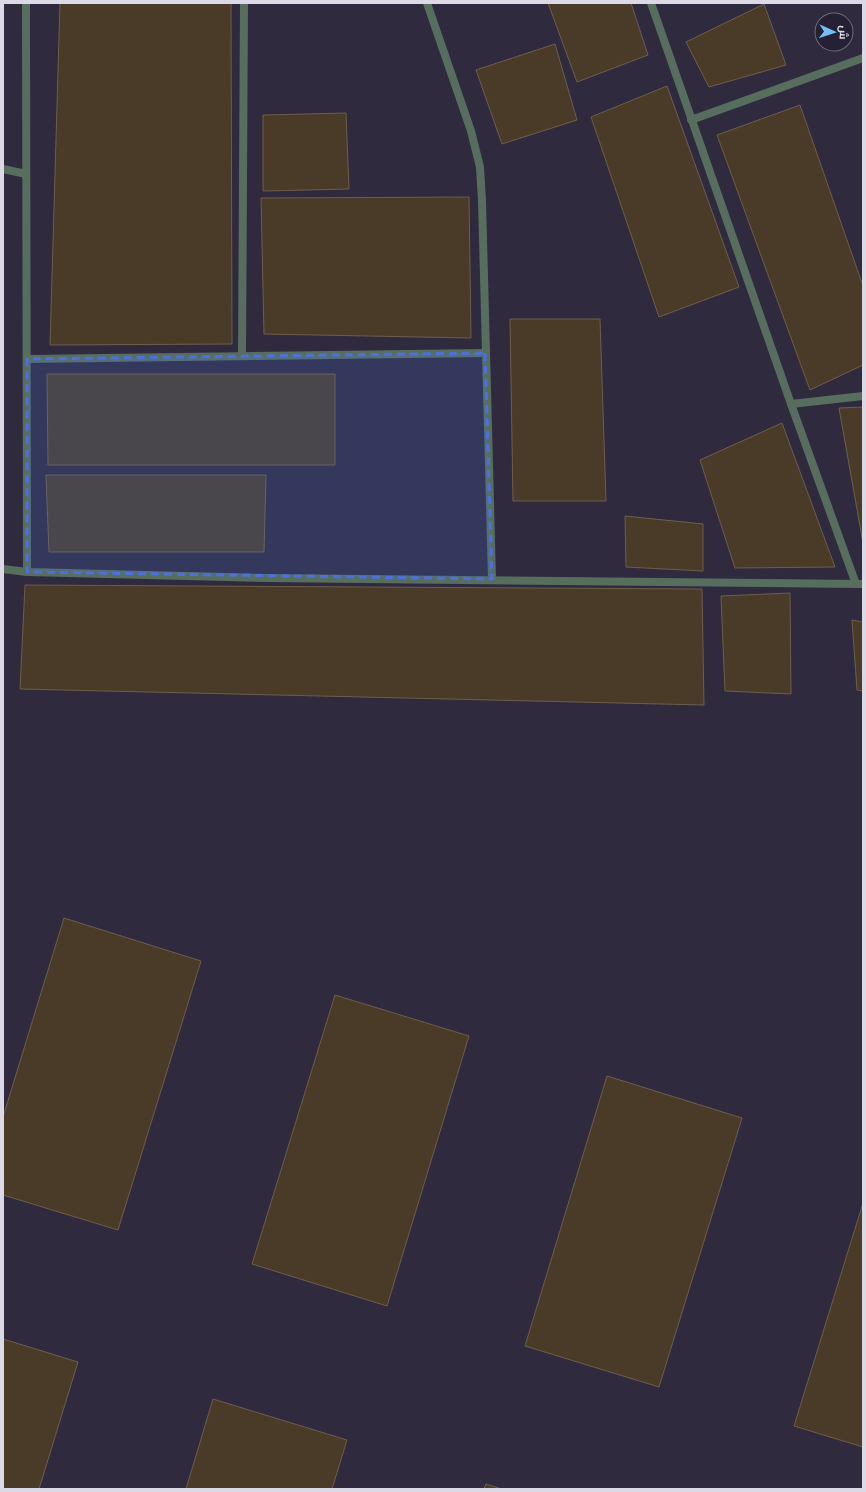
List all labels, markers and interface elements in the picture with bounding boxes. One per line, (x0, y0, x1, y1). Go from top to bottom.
north arrow (814, 12, 854, 52)
text: ش (837, 25, 851, 40)

